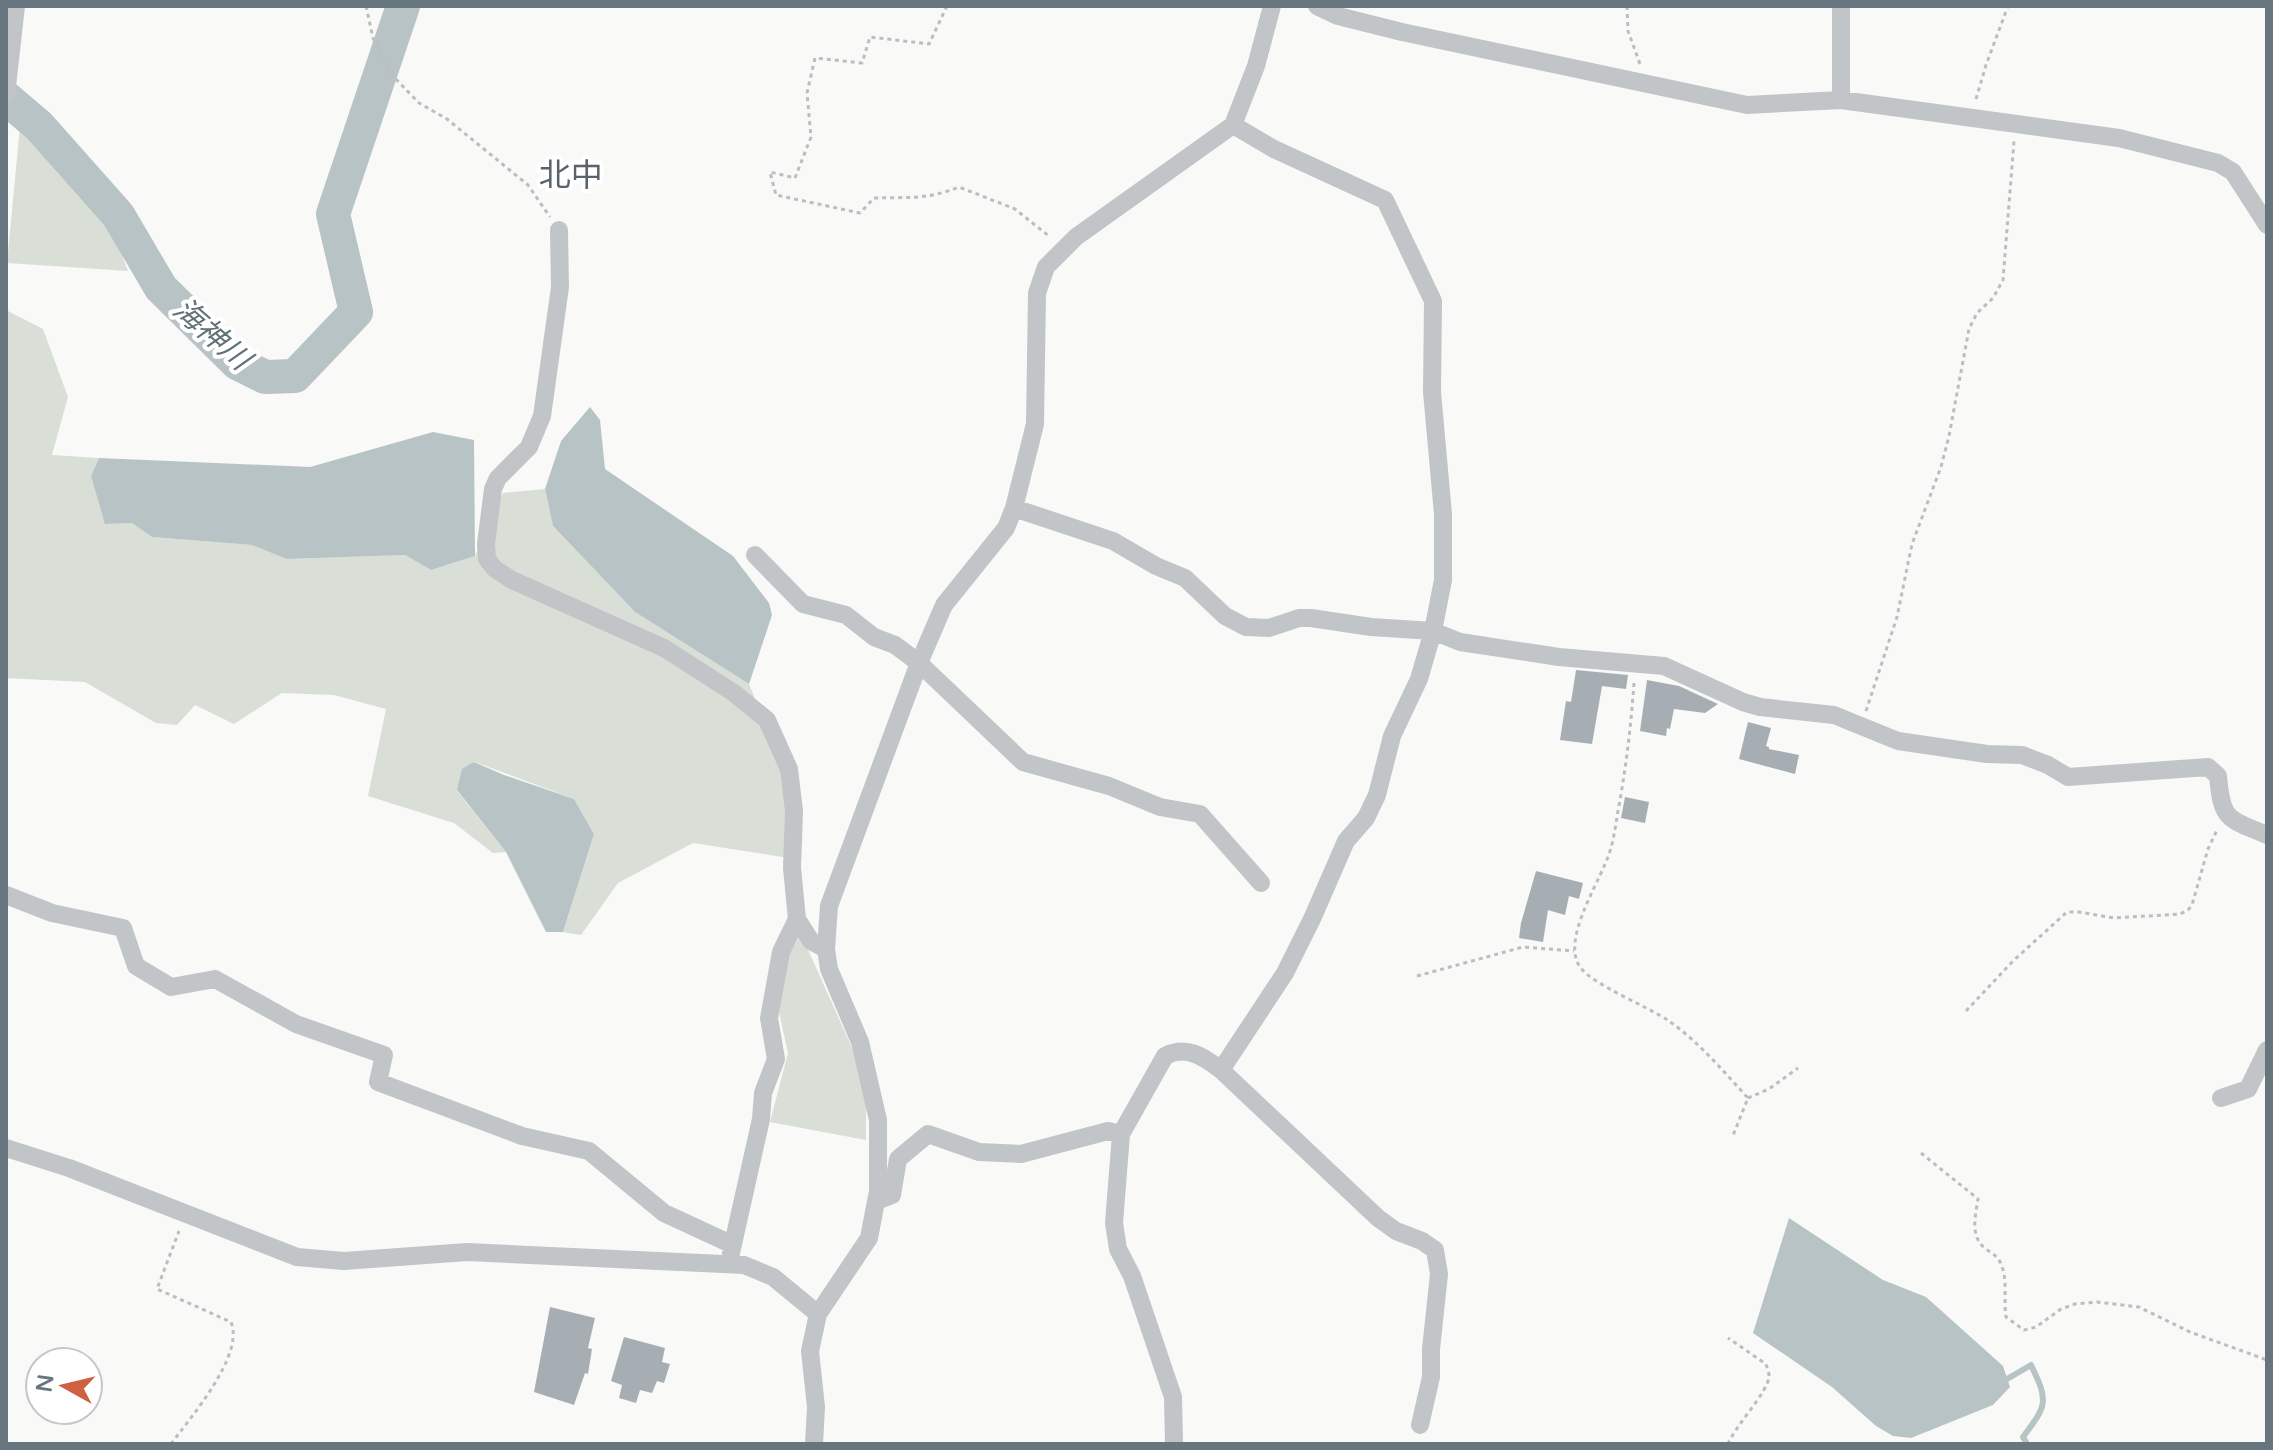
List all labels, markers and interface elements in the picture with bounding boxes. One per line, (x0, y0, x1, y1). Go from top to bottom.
district label: 北中 (539, 157, 603, 195)
water label: 海神川 (166, 291, 260, 380)
north arrow (24, 1346, 104, 1426)
text: N (31, 1373, 59, 1394)

